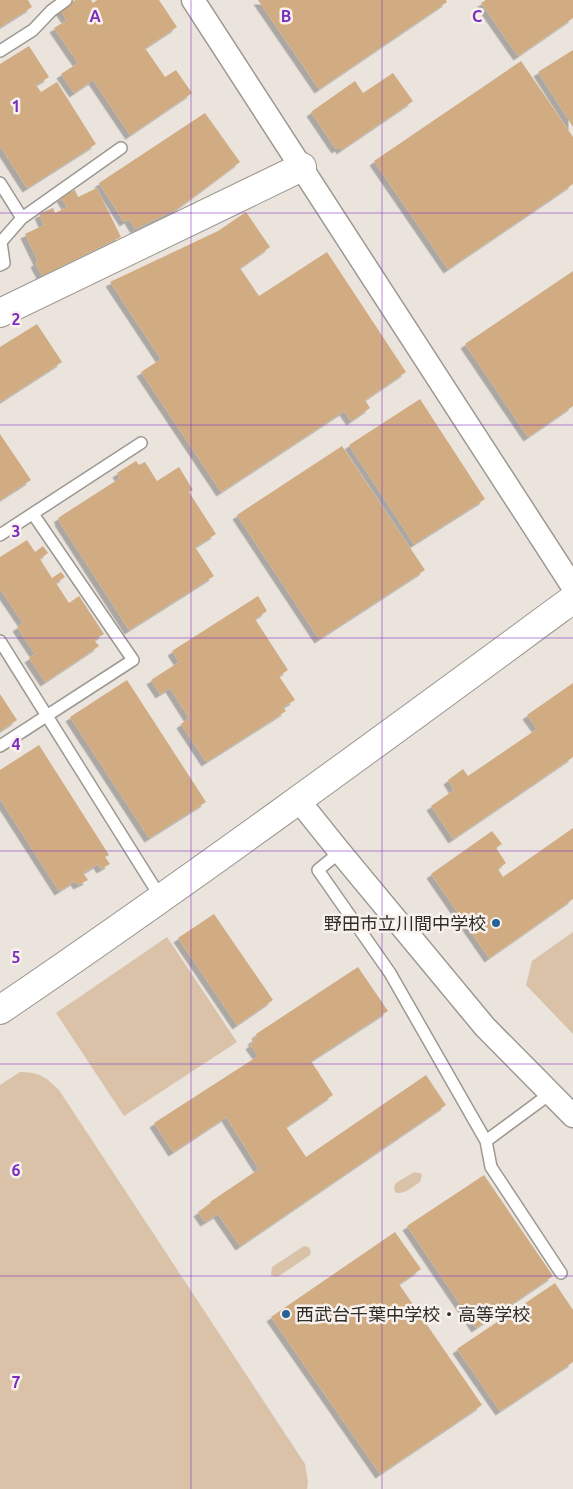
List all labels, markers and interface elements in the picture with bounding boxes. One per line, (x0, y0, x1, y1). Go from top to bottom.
text: A (89, 7, 101, 25)
text: B (281, 7, 291, 25)
text: C (472, 7, 482, 25)
text: 1 (11, 97, 21, 115)
text: 2 (11, 310, 21, 328)
text: 3 (11, 522, 21, 540)
text: 4 (11, 735, 21, 753)
place label: 野田市立川間中学校 (324, 913, 486, 933)
marker: 野田市立川間中学校 (490, 917, 502, 929)
text: 5 (11, 948, 21, 966)
text: 6 (11, 1161, 21, 1179)
place label: 西武台千葉中学校・高等学校 (296, 1304, 530, 1324)
marker: 西武台千葉中学校・高等学校 (280, 1308, 292, 1320)
text: 7 (11, 1373, 21, 1391)

